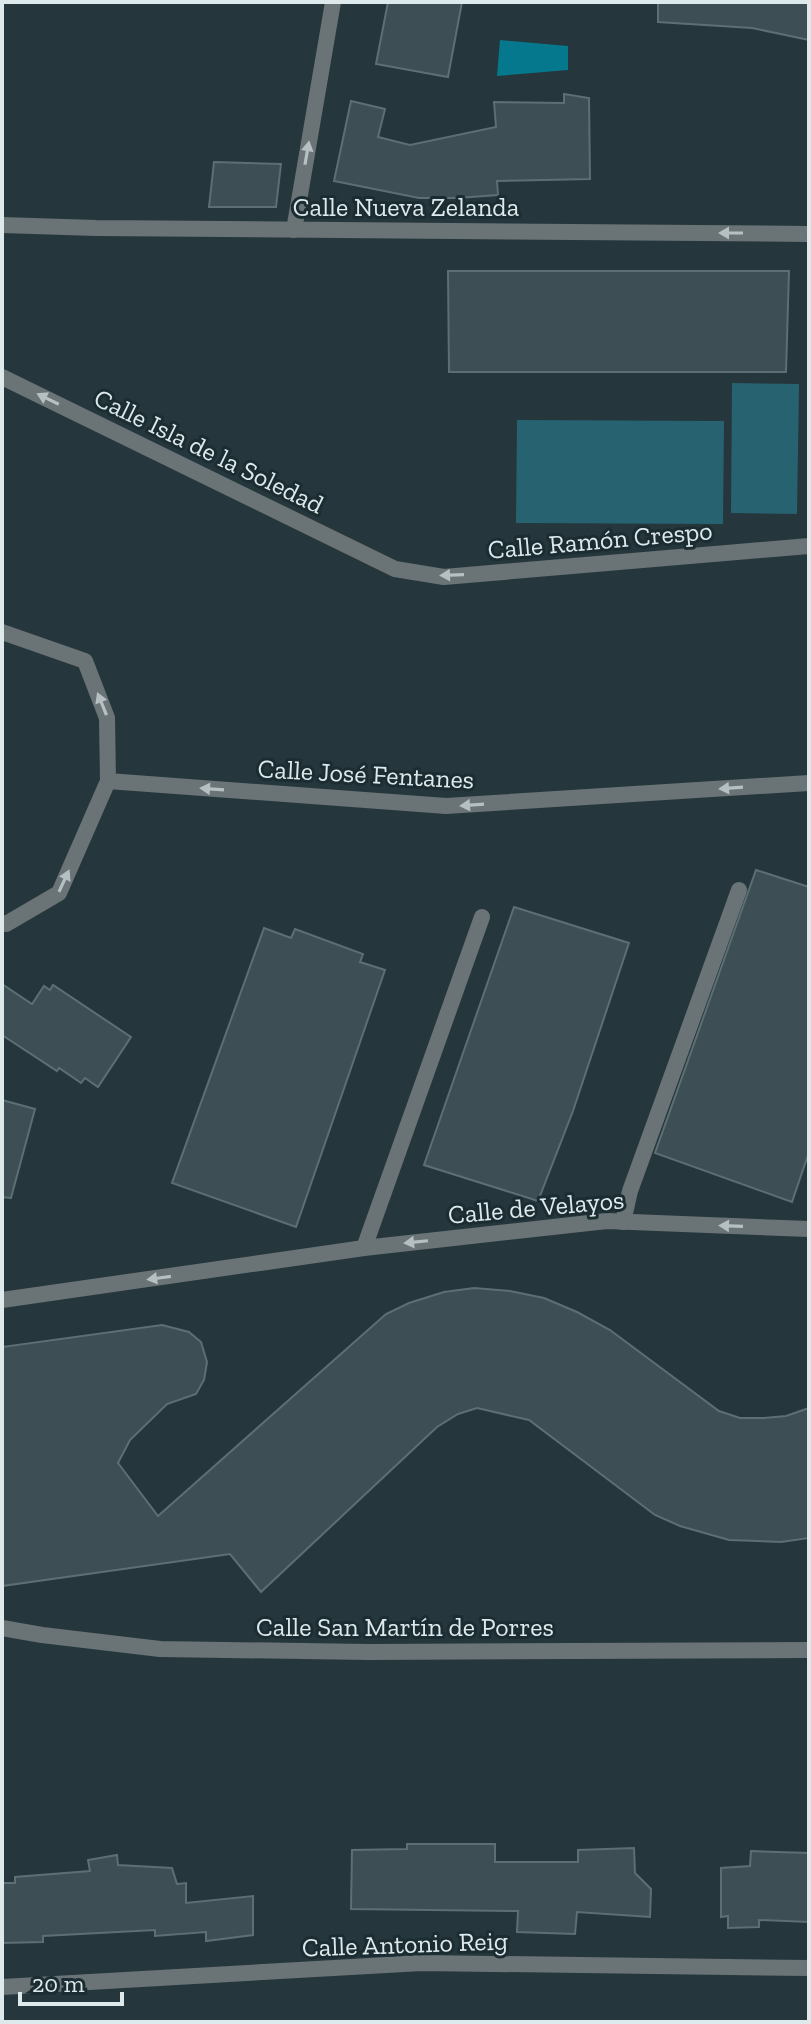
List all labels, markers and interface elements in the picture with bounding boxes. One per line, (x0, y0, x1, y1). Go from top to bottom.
one-way arrow (302, 140, 314, 165)
street label: Calle Nueva Zelanda (293, 191, 520, 223)
one-way arrow (718, 227, 743, 239)
street label: Calle Isla de la Soledad (89, 381, 329, 521)
one-way arrow (37, 392, 60, 406)
street label: Calle Ramón Crespo (486, 514, 714, 566)
one-way arrow (439, 569, 464, 582)
one-way arrow (95, 692, 108, 716)
street label: Calle José Fentanes (257, 752, 475, 796)
one-way arrow (199, 782, 224, 795)
one-way arrow (718, 782, 743, 795)
one-way arrow (459, 799, 484, 812)
one-way arrow (57, 869, 71, 892)
street label: Calle de Velayos (447, 1183, 625, 1231)
one-way arrow (718, 1219, 743, 1232)
one-way arrow (403, 1236, 428, 1249)
one-way arrow (146, 1272, 171, 1285)
street label: Calle San Martín de Porres (256, 1611, 554, 1643)
street label: Calle Antonio Reig (301, 1924, 509, 1964)
scale bar (20, 1956, 122, 2006)
text: 20 m (32, 1969, 85, 1998)

